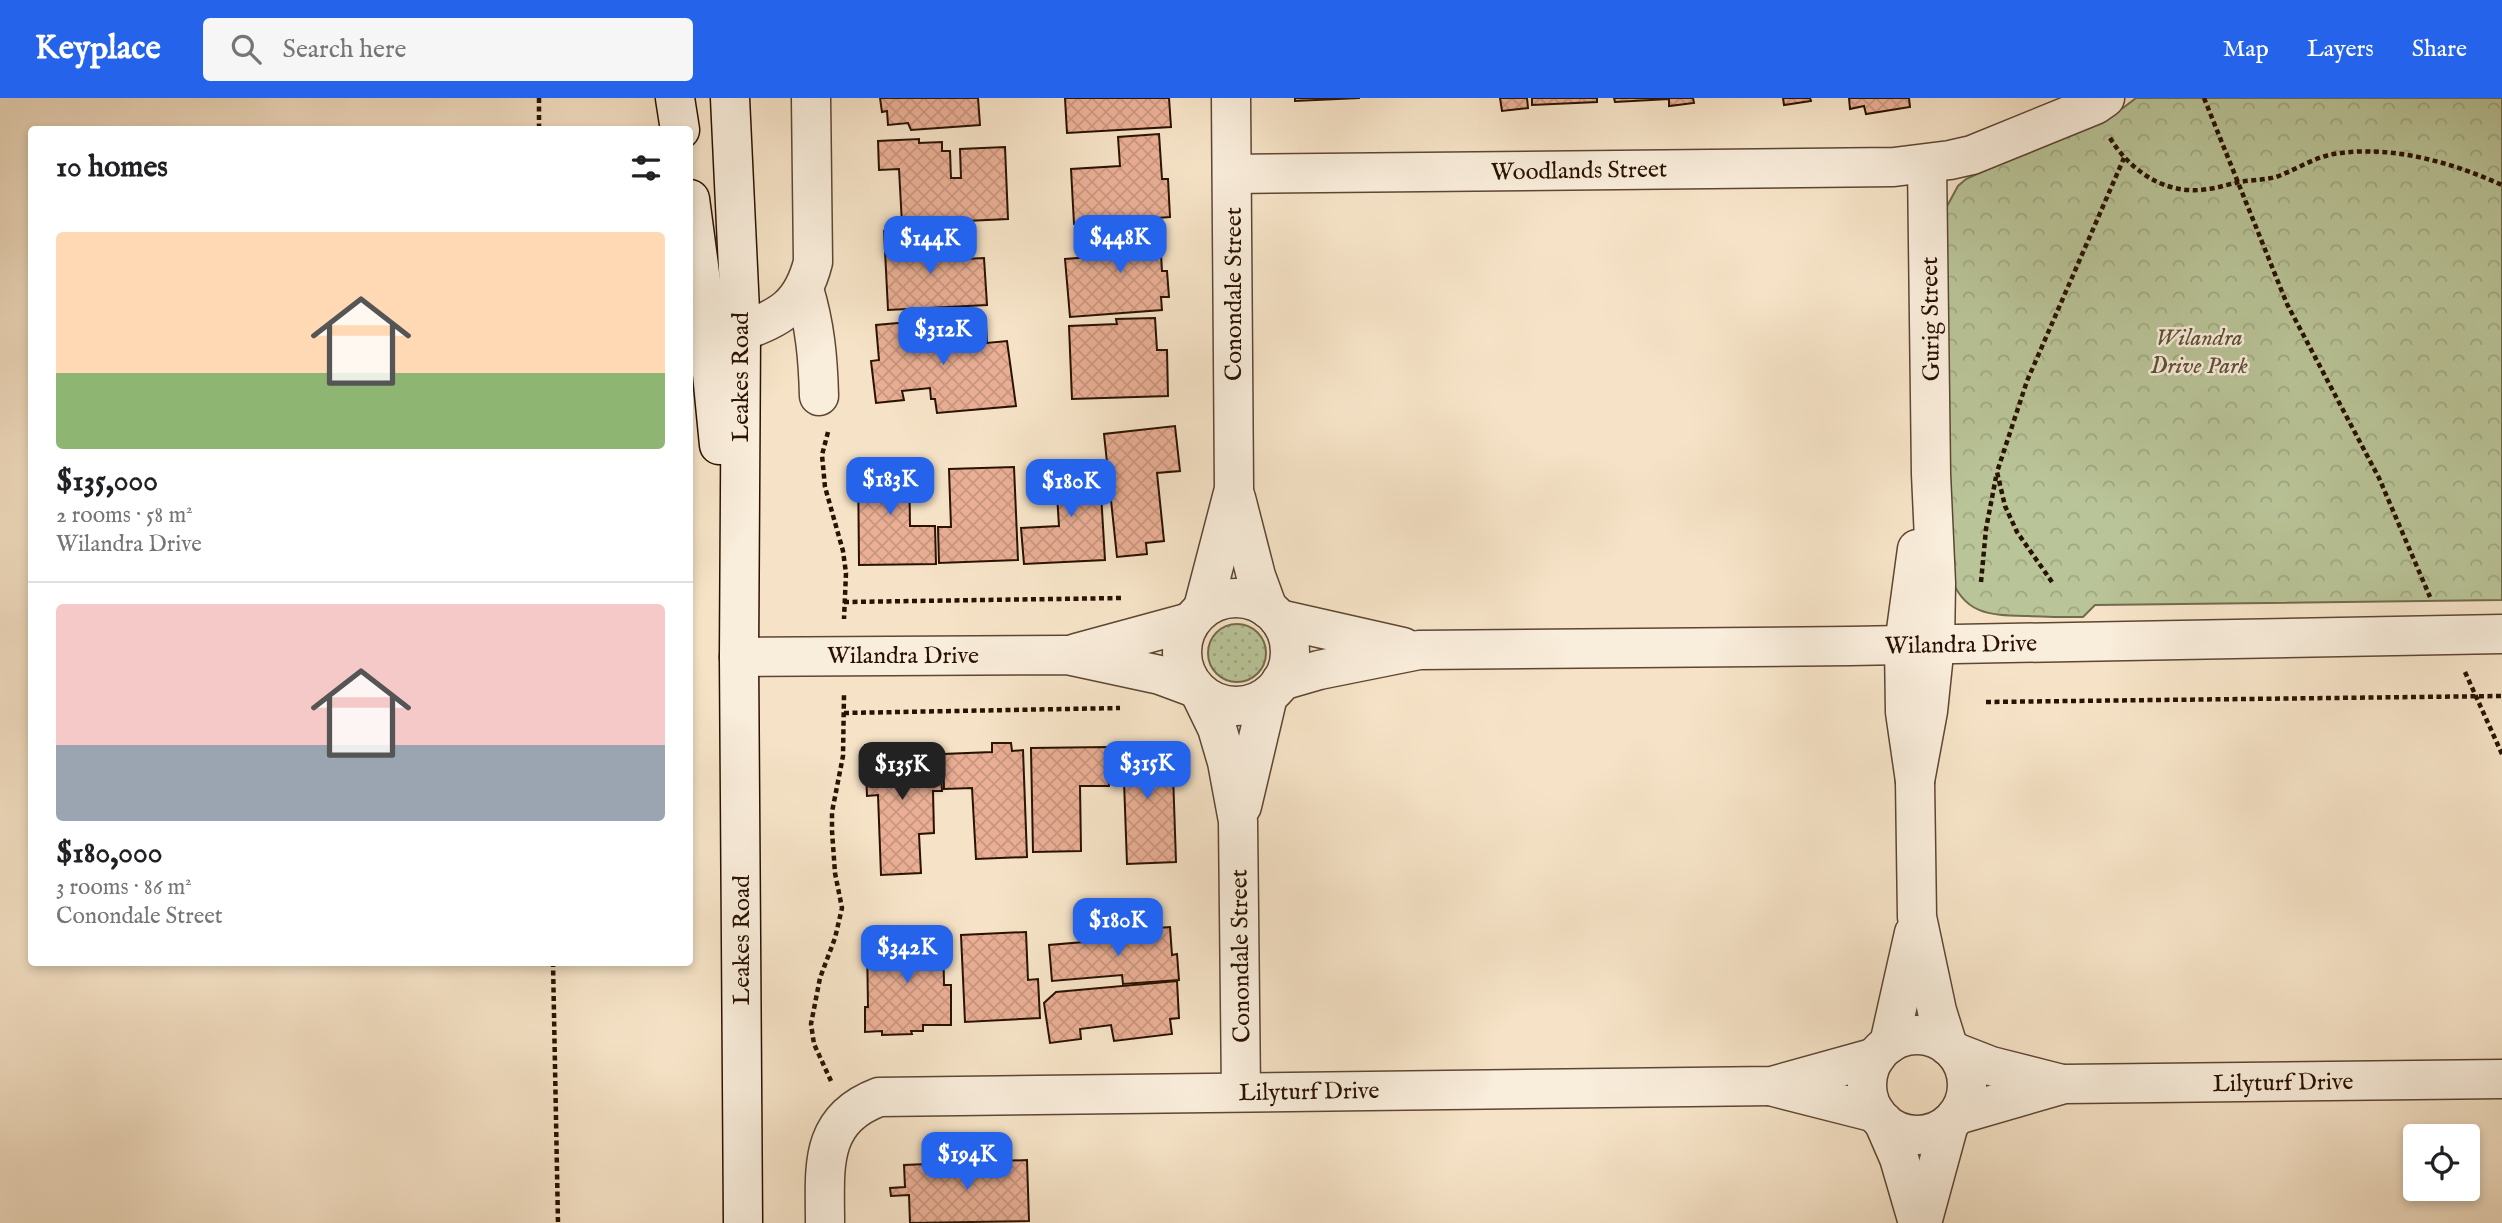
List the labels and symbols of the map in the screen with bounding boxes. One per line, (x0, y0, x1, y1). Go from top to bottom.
street label: Woodlands Street (1491, 154, 1667, 189)
street label: Conondale Street (1219, 207, 1250, 381)
pin: $144K (881, 216, 979, 276)
pin: $448K (1071, 216, 1169, 275)
street label: Gurig Street (1915, 256, 1948, 382)
pin: $312K (894, 308, 992, 367)
street label: Leakes Road (726, 312, 757, 442)
park label: Wilandra Drive Park (2150, 323, 2248, 382)
pin: $183K (841, 458, 939, 517)
pin: $180K (1022, 460, 1120, 519)
street label: Wilandra Drive (1885, 629, 2037, 662)
street label: Wilandra Drive (827, 641, 979, 672)
pin: $135K (853, 742, 951, 802)
pin: $315K (1098, 742, 1196, 801)
street label: Conondale Street (1224, 869, 1259, 1043)
street label: Leakes Road (727, 875, 758, 1005)
pin: $180K (1069, 898, 1167, 958)
pin: $342K (858, 926, 956, 985)
street label: Lilyturf Drive (2212, 1067, 2354, 1100)
street label: Lilyturf Drive (1238, 1076, 1380, 1109)
pin: $194K (918, 1132, 1016, 1192)

